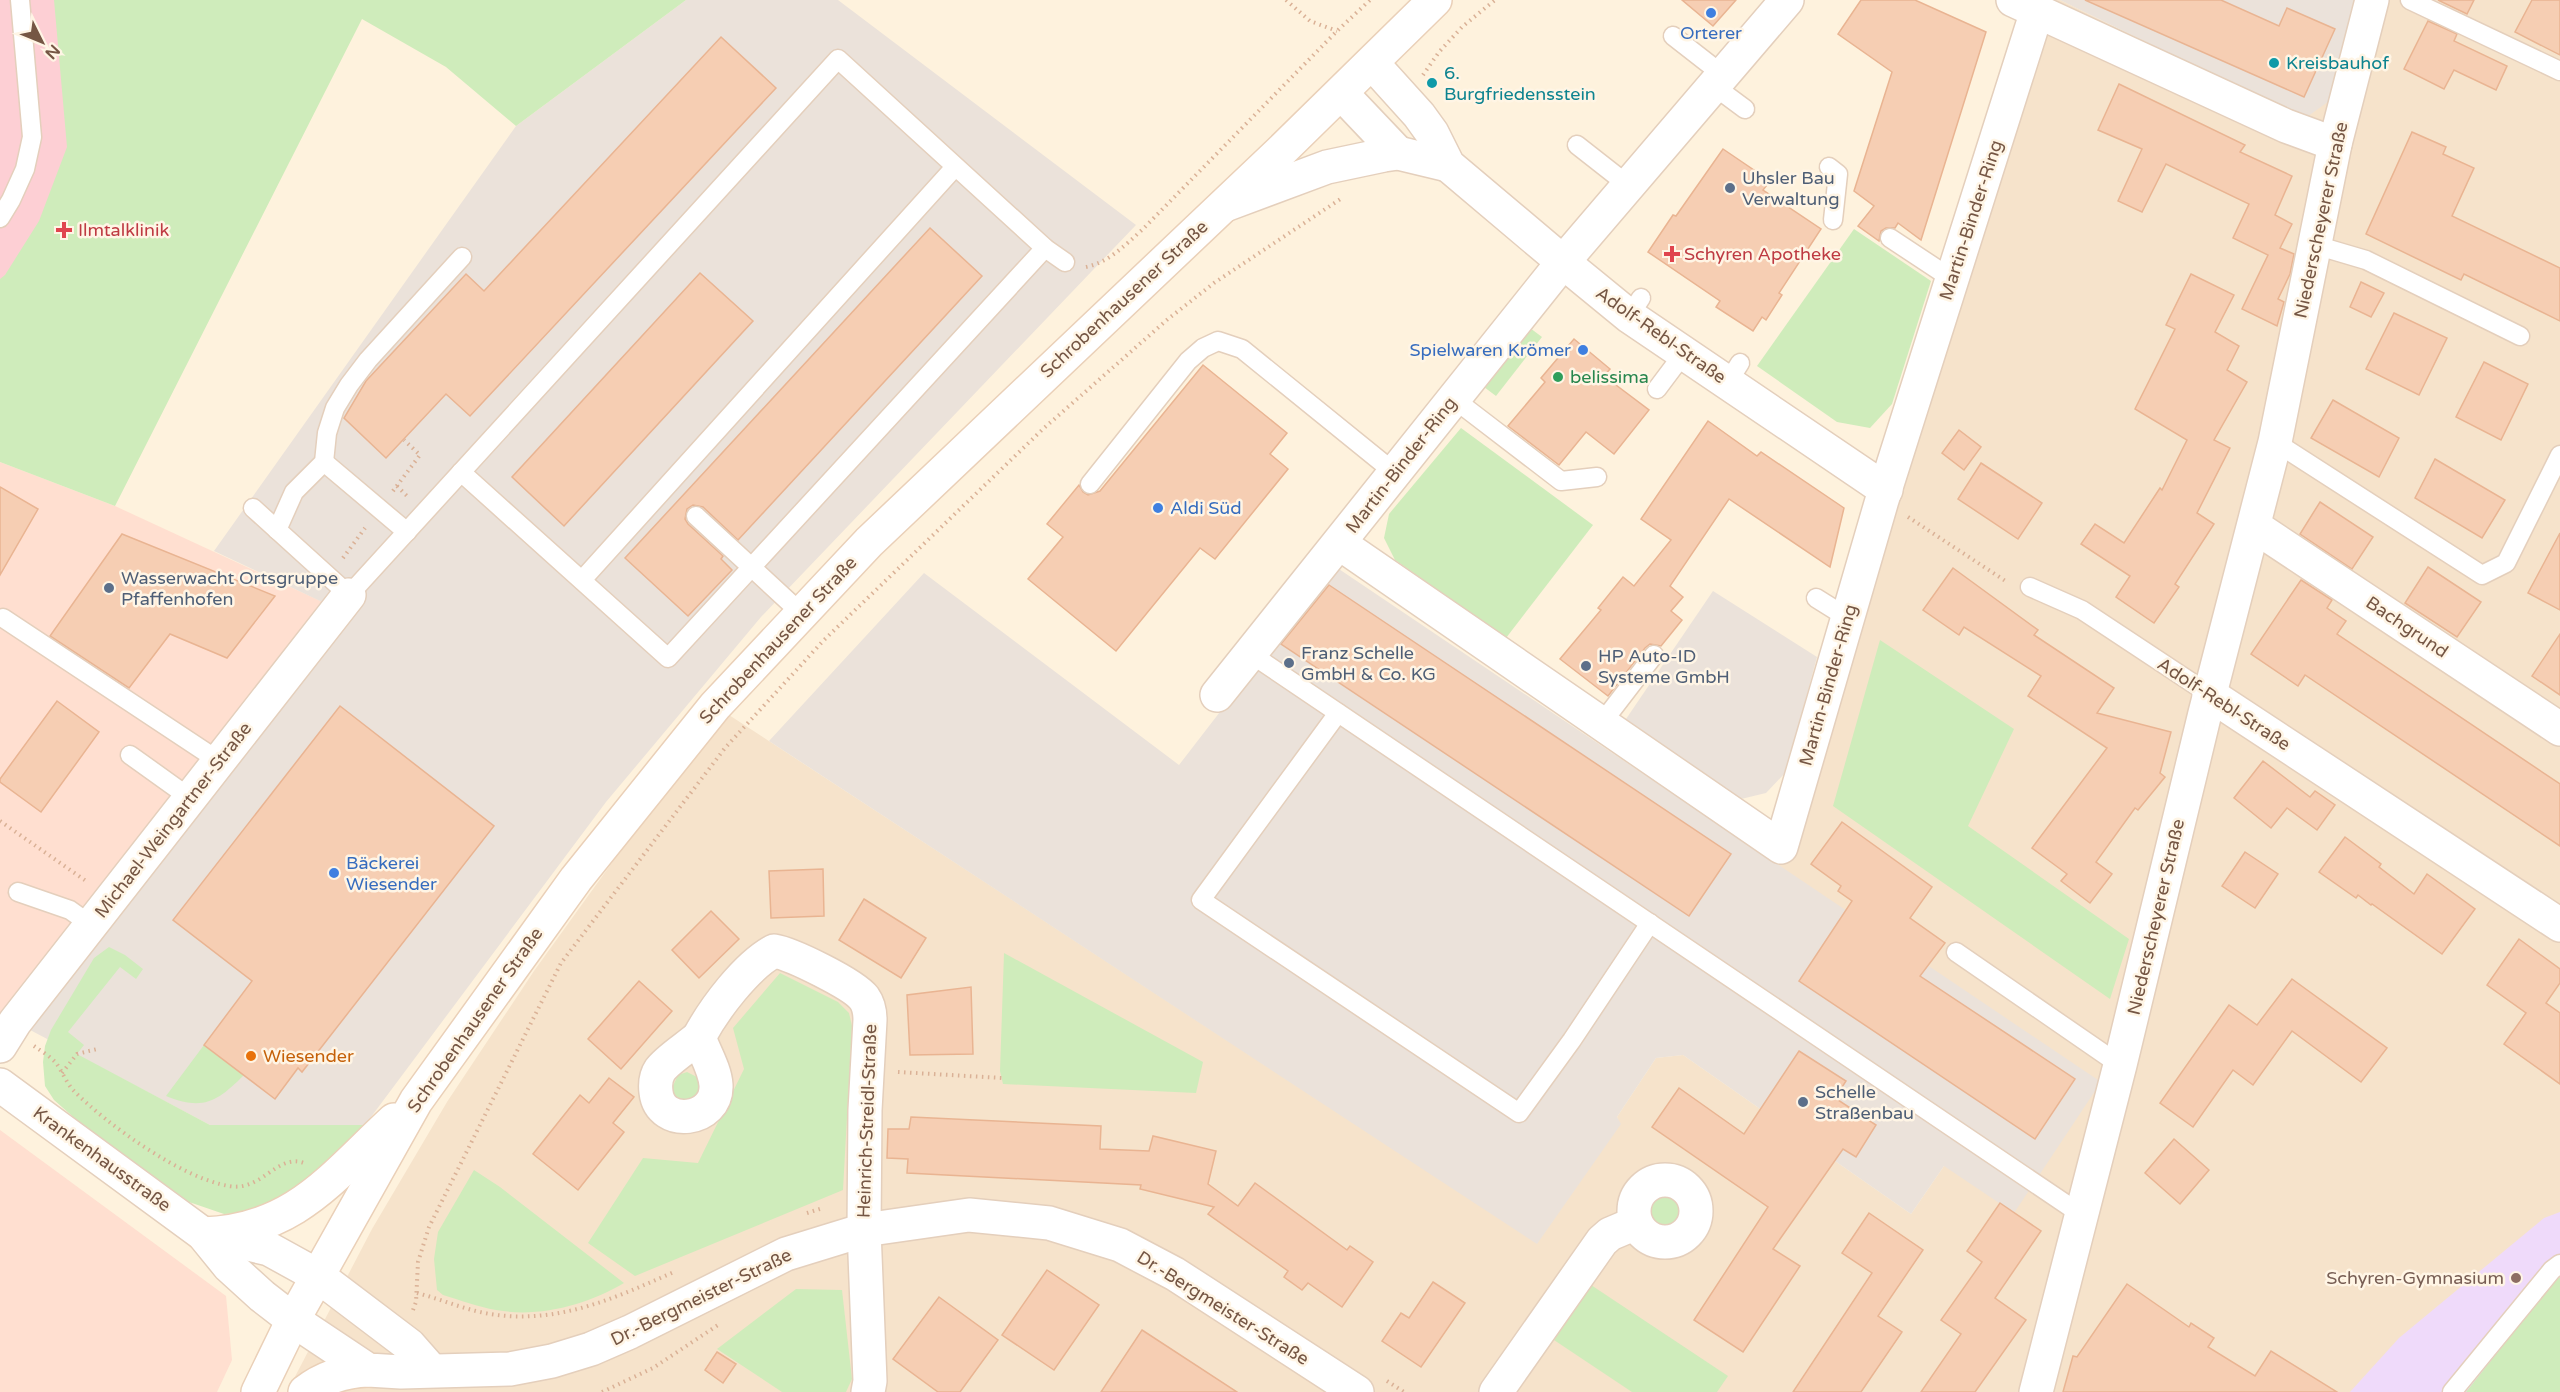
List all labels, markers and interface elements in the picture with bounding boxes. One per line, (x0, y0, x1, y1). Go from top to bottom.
marker: Orterer (1704, 6, 1718, 20)
north arrow (12, 12, 72, 72)
place label: Orterer (1680, 22, 1742, 44)
text: N (41, 40, 64, 63)
place label: Kreisbauhof (2286, 52, 2389, 74)
marker: Kreisbauhof (2267, 56, 2281, 70)
place label: 6. Burgfriedensstein (1444, 62, 1596, 105)
marker: 6. Burgfriedensstein (1425, 76, 1439, 90)
street label: Niederscheyerer Straße (2289, 120, 2353, 320)
street label: Martin-Binder-Ring (1935, 137, 2007, 303)
place label: Uhsler Bau Verwaltung (1742, 167, 1840, 210)
marker: Uhsler Bau Verwaltung (1723, 181, 1737, 195)
street label: Schrobenhausener Straße (1036, 216, 1212, 382)
place label: Ilmtalklinik (78, 219, 169, 241)
marker: Ilmtalklinik (55, 221, 73, 239)
place label: Schyren Apotheke (1684, 243, 1841, 265)
marker: Schyren Apotheke (1665, 247, 1679, 261)
street label: Adolf-Rebl-Straße (1592, 282, 1730, 388)
place label: Spielwaren Krömer (1410, 339, 1571, 361)
marker: Spielwaren Krömer (1576, 343, 1590, 357)
place label: belissima (1570, 366, 1649, 388)
marker: belissima (1551, 370, 1565, 384)
street label: Martin-Binder-Ring (1341, 392, 1461, 538)
place label: Aldi Süd (1170, 497, 1242, 519)
marker: Aldi Süd (1151, 501, 1165, 515)
street label: Schrobenhausener Straße (695, 552, 861, 728)
place label: Wasserwacht Ortsgruppe Pfaffenhofen (121, 567, 338, 610)
marker: Wasserwacht Ortsgruppe Pfaffenhofen (102, 581, 116, 595)
street label: Bachgrund (2362, 591, 2452, 663)
street label: Martin-Binder-Ring (1794, 602, 1862, 768)
place label: Franz Schelle GmbH & Co. KG (1301, 642, 1436, 685)
place label: HP Auto-ID Systeme GmbH (1598, 645, 1730, 688)
street label: Adolf-Rebl-Straße (2153, 653, 2295, 755)
marker: Franz Schelle GmbH & Co. KG (1282, 656, 1296, 670)
marker: HP Auto-ID Systeme GmbH (1579, 659, 1593, 673)
street label: Michael-Weingartner-Straße (90, 718, 256, 922)
street label: Niederscheyerer Straße (2123, 817, 2189, 1017)
place label: Bäckerei Wiesender (346, 852, 437, 895)
marker: Bäckerei Wiesender (327, 866, 341, 880)
street label: Schrobenhausener Straße (403, 923, 547, 1117)
street label: Heinrich-Streidl-Straße (853, 1024, 881, 1218)
place label: Wiesender (263, 1045, 354, 1067)
marker: Wiesender (244, 1049, 258, 1063)
place label: Schelle Straßenbau (1815, 1081, 1914, 1124)
marker: Schelle Straßenbau (1796, 1095, 1810, 1109)
street label: Krankenhausstraße (29, 1102, 175, 1216)
street label: Dr.-Bergmeister-Straße (607, 1244, 795, 1350)
street label: Dr.-Bergmeister-Straße (1133, 1246, 1313, 1370)
place label: Schyren-Gymnasium (2326, 1267, 2504, 1289)
marker: Schyren-Gymnasium (2509, 1271, 2523, 1285)

